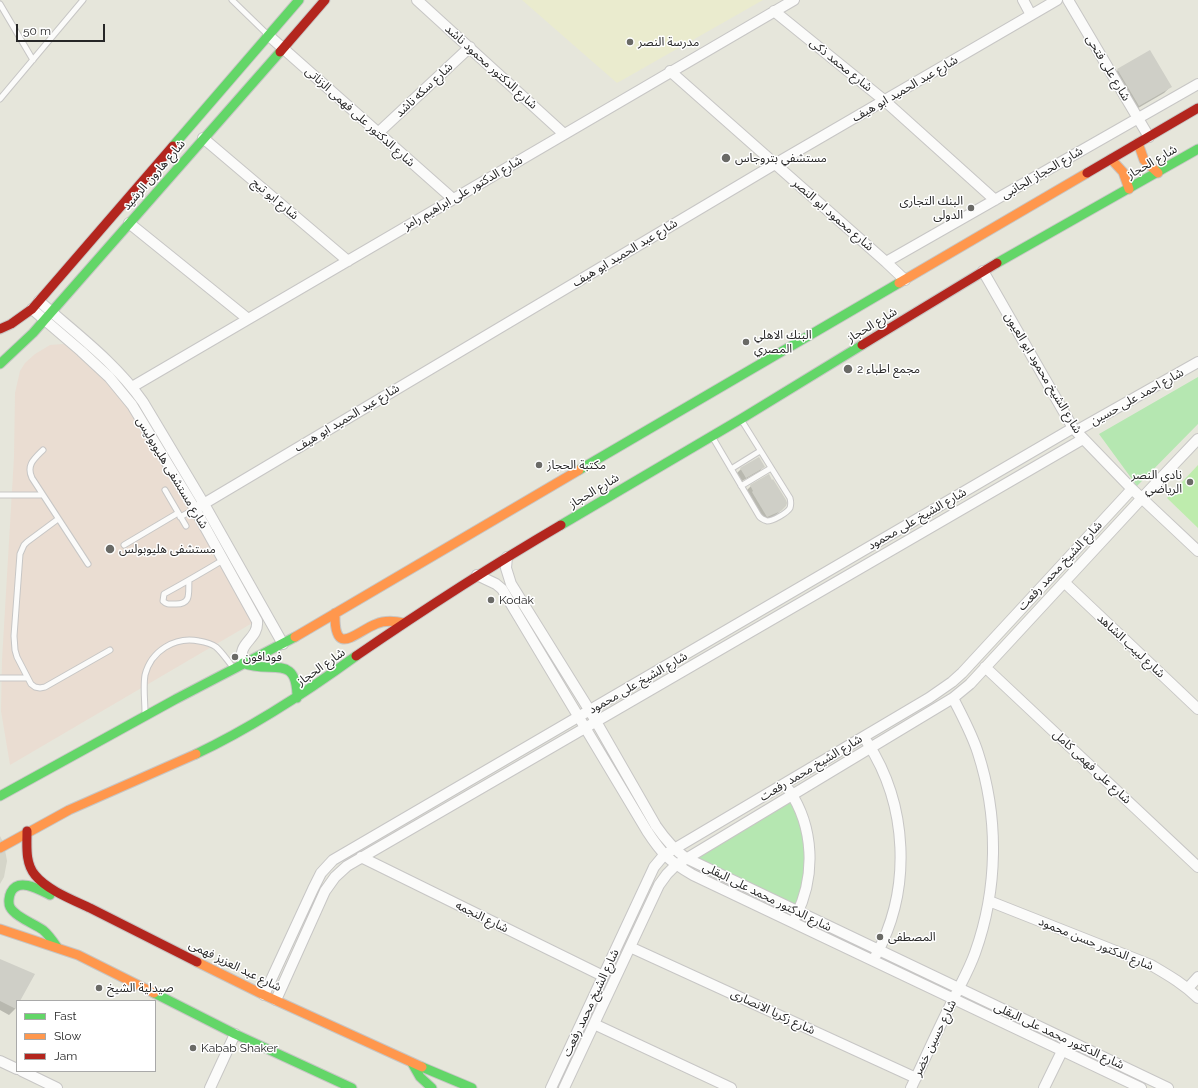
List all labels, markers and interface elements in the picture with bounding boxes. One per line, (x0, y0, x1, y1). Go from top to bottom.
scale bar (18, 16, 107, 42)
street label: شارع الدكتور محمود ناشد (442, 22, 540, 112)
text: 50 m (23, 24, 51, 38)
street label: شارع على فتحى (1083, 32, 1133, 104)
place label: مدرسة النصر (638, 35, 699, 49)
street label: شارع محمد ذكى (807, 35, 875, 95)
marker: مدرسة النصر (625, 37, 635, 47)
street label: شارع عبد الحميد ابو هيف (849, 53, 961, 125)
street label: شارع سكه ناشد (392, 60, 456, 120)
street label: شارع الدكتور على فهمى الزناتى (302, 64, 418, 170)
street label: شارع هارون الرشيد (120, 137, 188, 213)
street label: شارع الحجاز (1124, 142, 1180, 182)
street label: شارع الحجاز الجانبى (999, 144, 1085, 202)
place label: مستشفي بتروجاس (735, 151, 827, 165)
marker: مستشفي بتروجاس (720, 152, 732, 164)
street label: شارع الدكتور على ابراهيم رامز (401, 153, 525, 233)
street label: شارع ابو تيج (248, 175, 302, 223)
street label: شارع محمود ابو النصر (789, 176, 877, 254)
place label: البنك التجارى الدولى (900, 194, 963, 222)
marker: البنك التجارى الدولى (966, 203, 976, 213)
street label: شارع عبد الحميد ابو هيف (570, 216, 680, 290)
street label: شارع الحجاز (844, 305, 900, 345)
street label: شارع الشيخ محمود ابو العيون (1001, 310, 1085, 436)
place label: البنك الاهلي المصري (754, 328, 811, 356)
marker: البنك الاهلي المصري (741, 337, 751, 347)
place label: مجمع اطباء 2 (857, 362, 920, 376)
marker: مجمع اطباء 2 (842, 363, 854, 375)
street label: شارع احمد على حسين (1088, 365, 1186, 429)
street label: شارع عبد الحميد ابو هيف (292, 381, 402, 455)
street label: شارع مستشفى هليوبوليس (133, 415, 211, 531)
place label: مكتبة الحجاز (547, 458, 606, 472)
marker: مكتبة الحجاز (534, 460, 544, 470)
place label: نادي النصر الرياضي (1131, 468, 1182, 496)
street label: شارع الحجاز (566, 471, 622, 511)
marker: نادي النصر الرياضي (1185, 477, 1195, 487)
street label: شارع الشيخ على محمود (865, 485, 969, 553)
street label: شارع الشيخ محمد رفعت (1015, 518, 1105, 614)
place label: مستشفى هليوبولس (119, 542, 216, 556)
marker: مستشفى هليوبولس (104, 543, 116, 555)
place label: Kodak (499, 593, 534, 607)
marker: Kodak (486, 595, 496, 605)
street label: شارع لبيب الشاهد (1094, 611, 1168, 681)
street label: شارع الحجاز (294, 645, 348, 689)
street label: شارع الشيخ على محمود (586, 649, 690, 717)
place label: فودافون (243, 650, 282, 664)
marker: فودافون (230, 652, 240, 662)
street label: شارع على فهمى كامل (1050, 727, 1134, 807)
street label: شارع الشيخ محمد رفعت (757, 732, 865, 804)
street label: شارع الدكتور محمد على البقلى (700, 859, 834, 935)
street label: شارع النجمه (453, 898, 511, 936)
street label: شارع الدكتور حسن محمود (1036, 914, 1156, 974)
place label: المصطفى (888, 930, 936, 944)
marker: المصطفى (875, 932, 885, 942)
street label: شارع عبد العزيز فهمى (186, 937, 284, 995)
street label: شارع الشيخ محمد رفعت (560, 947, 622, 1059)
place label: صيدلية الشيخ (107, 981, 174, 995)
marker: صيدلية الشيخ (94, 983, 104, 993)
street label: شارع زكريا الانصارى (729, 986, 817, 1038)
street label: شارع حسين خضر (910, 997, 960, 1079)
legend (16, 1000, 156, 1072)
street label: شارع الدكتور محمد على البقلى (992, 1000, 1126, 1072)
text: Fast (54, 1009, 77, 1023)
text: Slow (54, 1029, 81, 1043)
place label: Kabab Shaker (201, 1041, 278, 1055)
marker: Kabab Shaker (188, 1043, 198, 1053)
text: Jam (54, 1049, 77, 1063)

